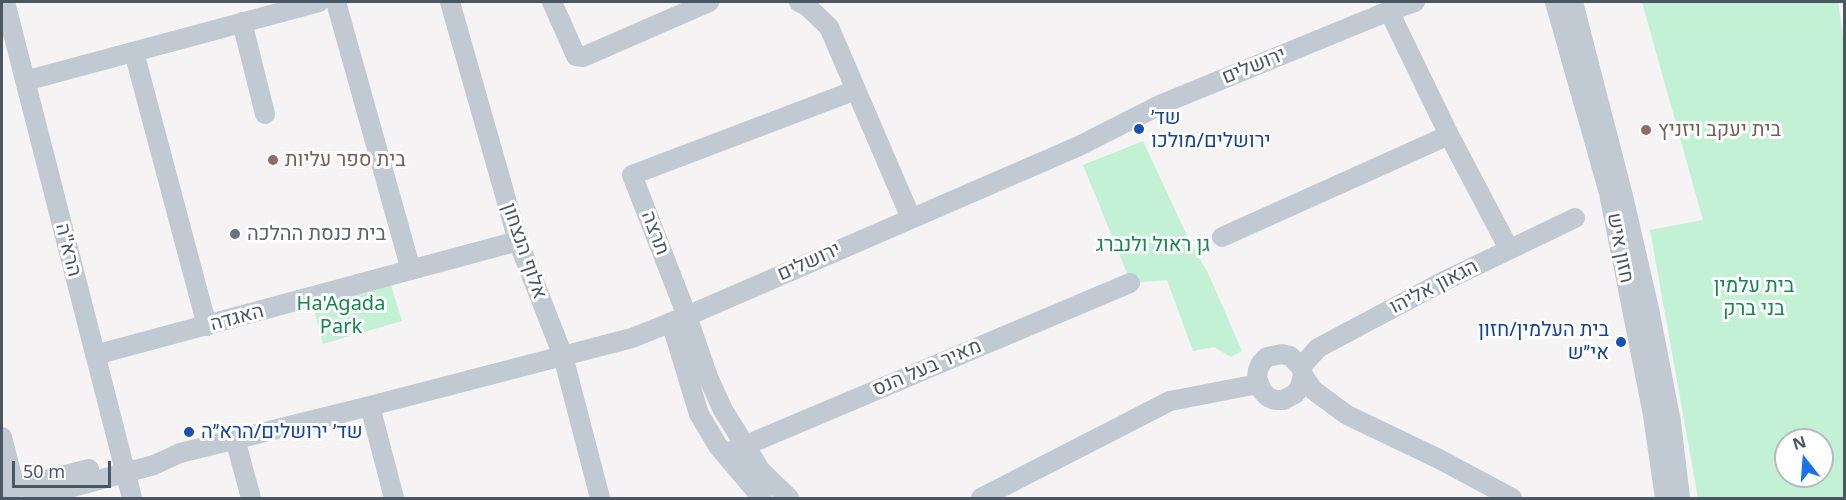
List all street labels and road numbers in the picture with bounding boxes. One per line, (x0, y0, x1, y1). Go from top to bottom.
street label: ירושלים (1219, 42, 1289, 90)
street label: אלוף הנצחון (496, 200, 552, 302)
street label: תרצה (636, 208, 674, 258)
street label: חזון איש (1601, 211, 1639, 285)
street label: הרא"ה (50, 221, 86, 279)
street label: ירושלים (774, 237, 844, 287)
street label: הגאון אליהו (1386, 255, 1482, 319)
street label: האגדה (208, 299, 266, 337)
street label: מאיר בעל הנס (869, 334, 985, 402)

